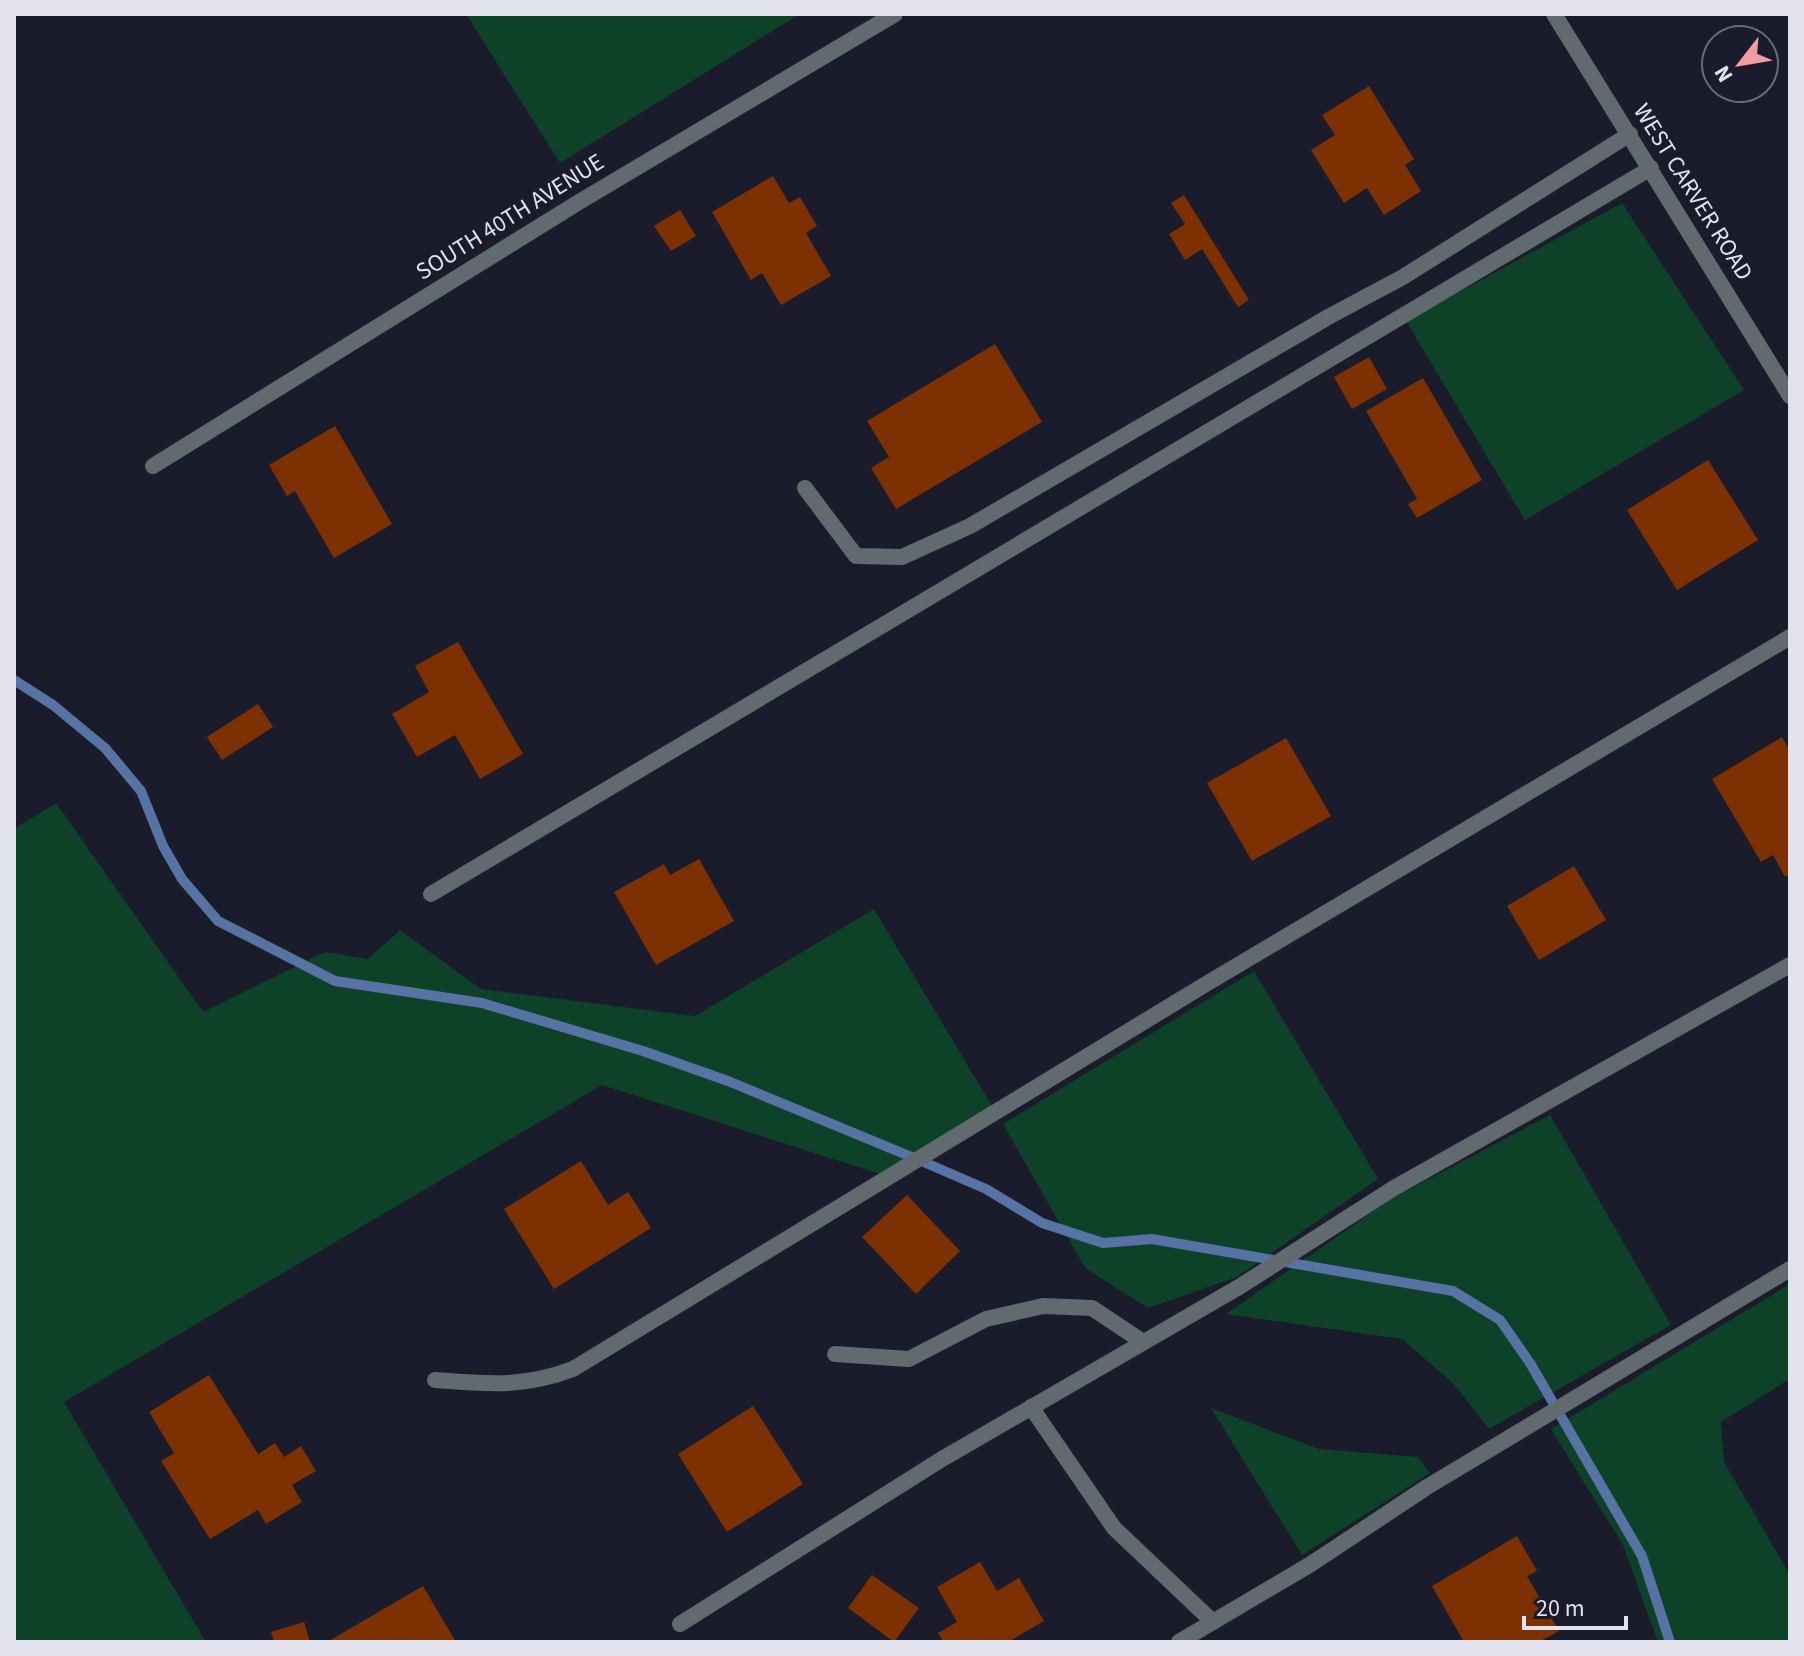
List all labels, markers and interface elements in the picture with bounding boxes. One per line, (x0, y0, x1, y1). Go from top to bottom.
north arrow (1700, 24, 1780, 104)
text: N (1706, 59, 1741, 88)
street label: WEST CARVER ROAD (1624, 97, 1762, 287)
street label: SOUTH 40TH AVENUE (409, 145, 611, 289)
scale bar (1524, 1580, 1626, 1630)
text: 20 m (1536, 1591, 1585, 1626)

